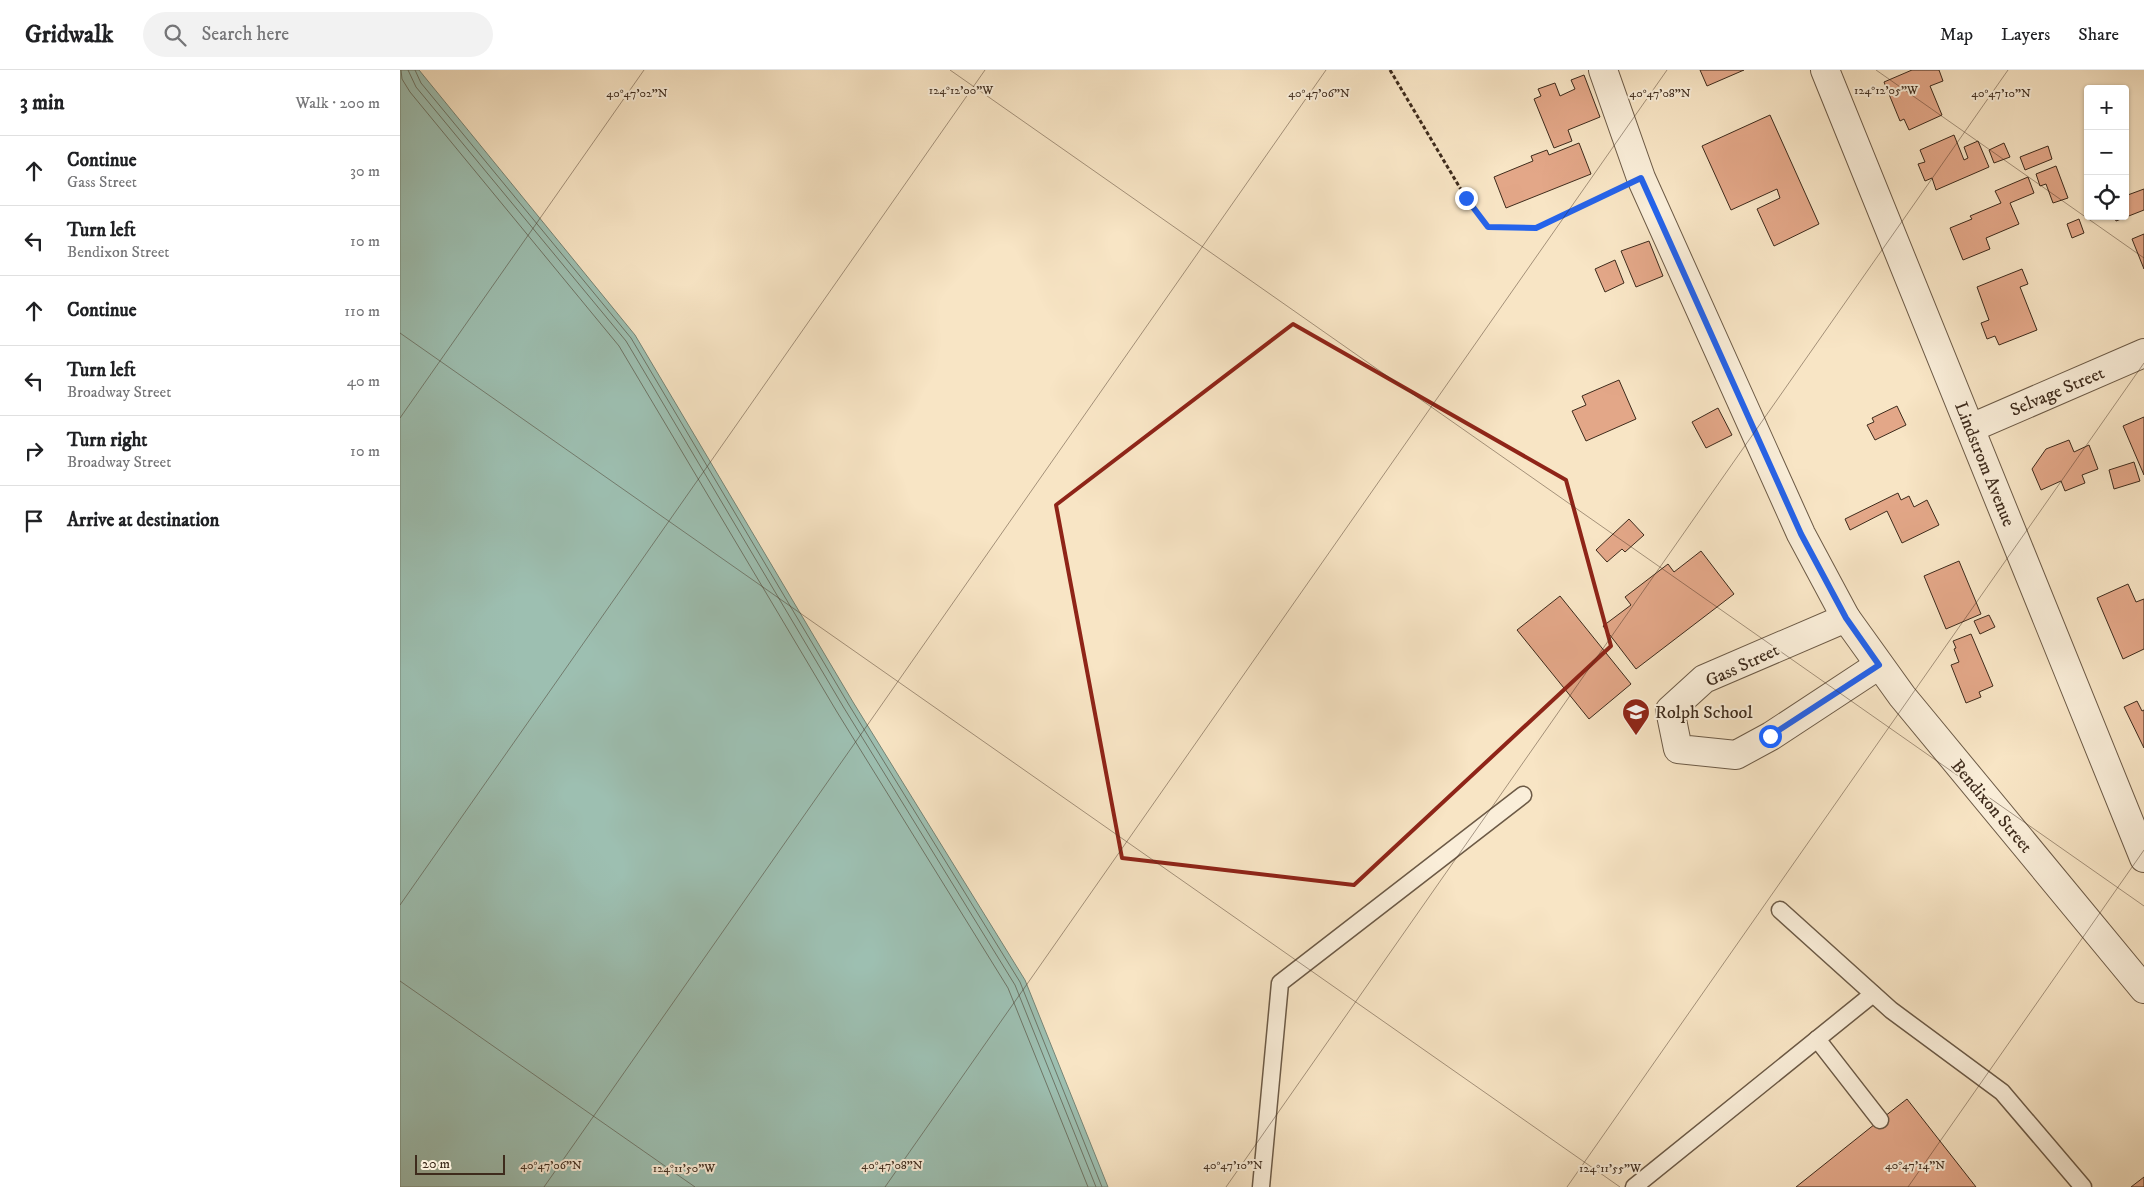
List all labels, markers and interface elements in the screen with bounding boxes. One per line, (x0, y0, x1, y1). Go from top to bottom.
search box (143, 12, 493, 57)
text: Gridwalk (25, 20, 113, 50)
icon: search (161, 21, 189, 49)
text: Search here (201, 23, 289, 46)
text: Map (1940, 24, 1973, 46)
text: Layers (2001, 24, 2050, 46)
text: Share (2078, 24, 2119, 46)
text: 124°12'00"W (929, 83, 994, 98)
text: 124°12'05"W (1854, 83, 1919, 98)
map controls (2084, 85, 2129, 220)
button: + (2084, 85, 2129, 130)
text: 40°47'02"N (606, 86, 668, 101)
text: 40°47'06"N (1288, 86, 1350, 101)
text: 40°47'08"N (1629, 86, 1691, 101)
text: 40°47'10"N (1971, 86, 2031, 101)
text: 3 min (20, 90, 65, 116)
text: Walk · 200 m (296, 93, 380, 113)
button: − (2084, 130, 2129, 175)
text: Continue (67, 149, 137, 172)
icon: ahead (20, 157, 48, 185)
text: 30 m (350, 161, 380, 181)
text: Gass Street (67, 172, 137, 192)
button: locate (2084, 175, 2129, 220)
route end (1455, 187, 1478, 210)
text: Turn left (67, 219, 136, 242)
icon: left (20, 227, 48, 255)
text: 10 m (350, 231, 380, 251)
text: Bendixon Street (67, 242, 169, 262)
icon: ahead (20, 297, 48, 325)
text: Continue (67, 299, 137, 322)
text: 110 m (344, 301, 380, 321)
text: Turn left (67, 359, 136, 382)
street label: Selvage Street (2007, 362, 2108, 422)
icon: left (20, 367, 48, 395)
text: 40 m (347, 371, 380, 391)
text: Broadway Street (67, 382, 171, 402)
street label: Lindstrom Avenue (1949, 399, 2019, 530)
text: Turn right (67, 429, 147, 452)
icon: right (20, 437, 48, 465)
text: 10 m (350, 441, 380, 461)
text: Broadway Street (67, 452, 171, 472)
icon: arrive (20, 507, 48, 535)
text: Arrive at destination (67, 509, 219, 532)
street label: Gass Street (1702, 639, 1783, 693)
school or university icon: Rolph School (1621, 697, 1651, 736)
place label: Rolph School (1655, 702, 1753, 724)
route start (1759, 725, 1782, 748)
street label: Bendixon Street (1946, 755, 2037, 858)
scale bar (415, 1152, 505, 1175)
text: 20 m (422, 1155, 450, 1173)
text: 40°47'06"N (520, 1158, 582, 1173)
text: 40°47'08"N (861, 1158, 923, 1173)
text: 40°47'10"N (1203, 1158, 1263, 1173)
text: 40°47'14"N (1885, 1158, 1945, 1173)
text: 124°11'50"W (653, 1161, 716, 1176)
text: 124°11'55"W (1579, 1161, 1642, 1176)

